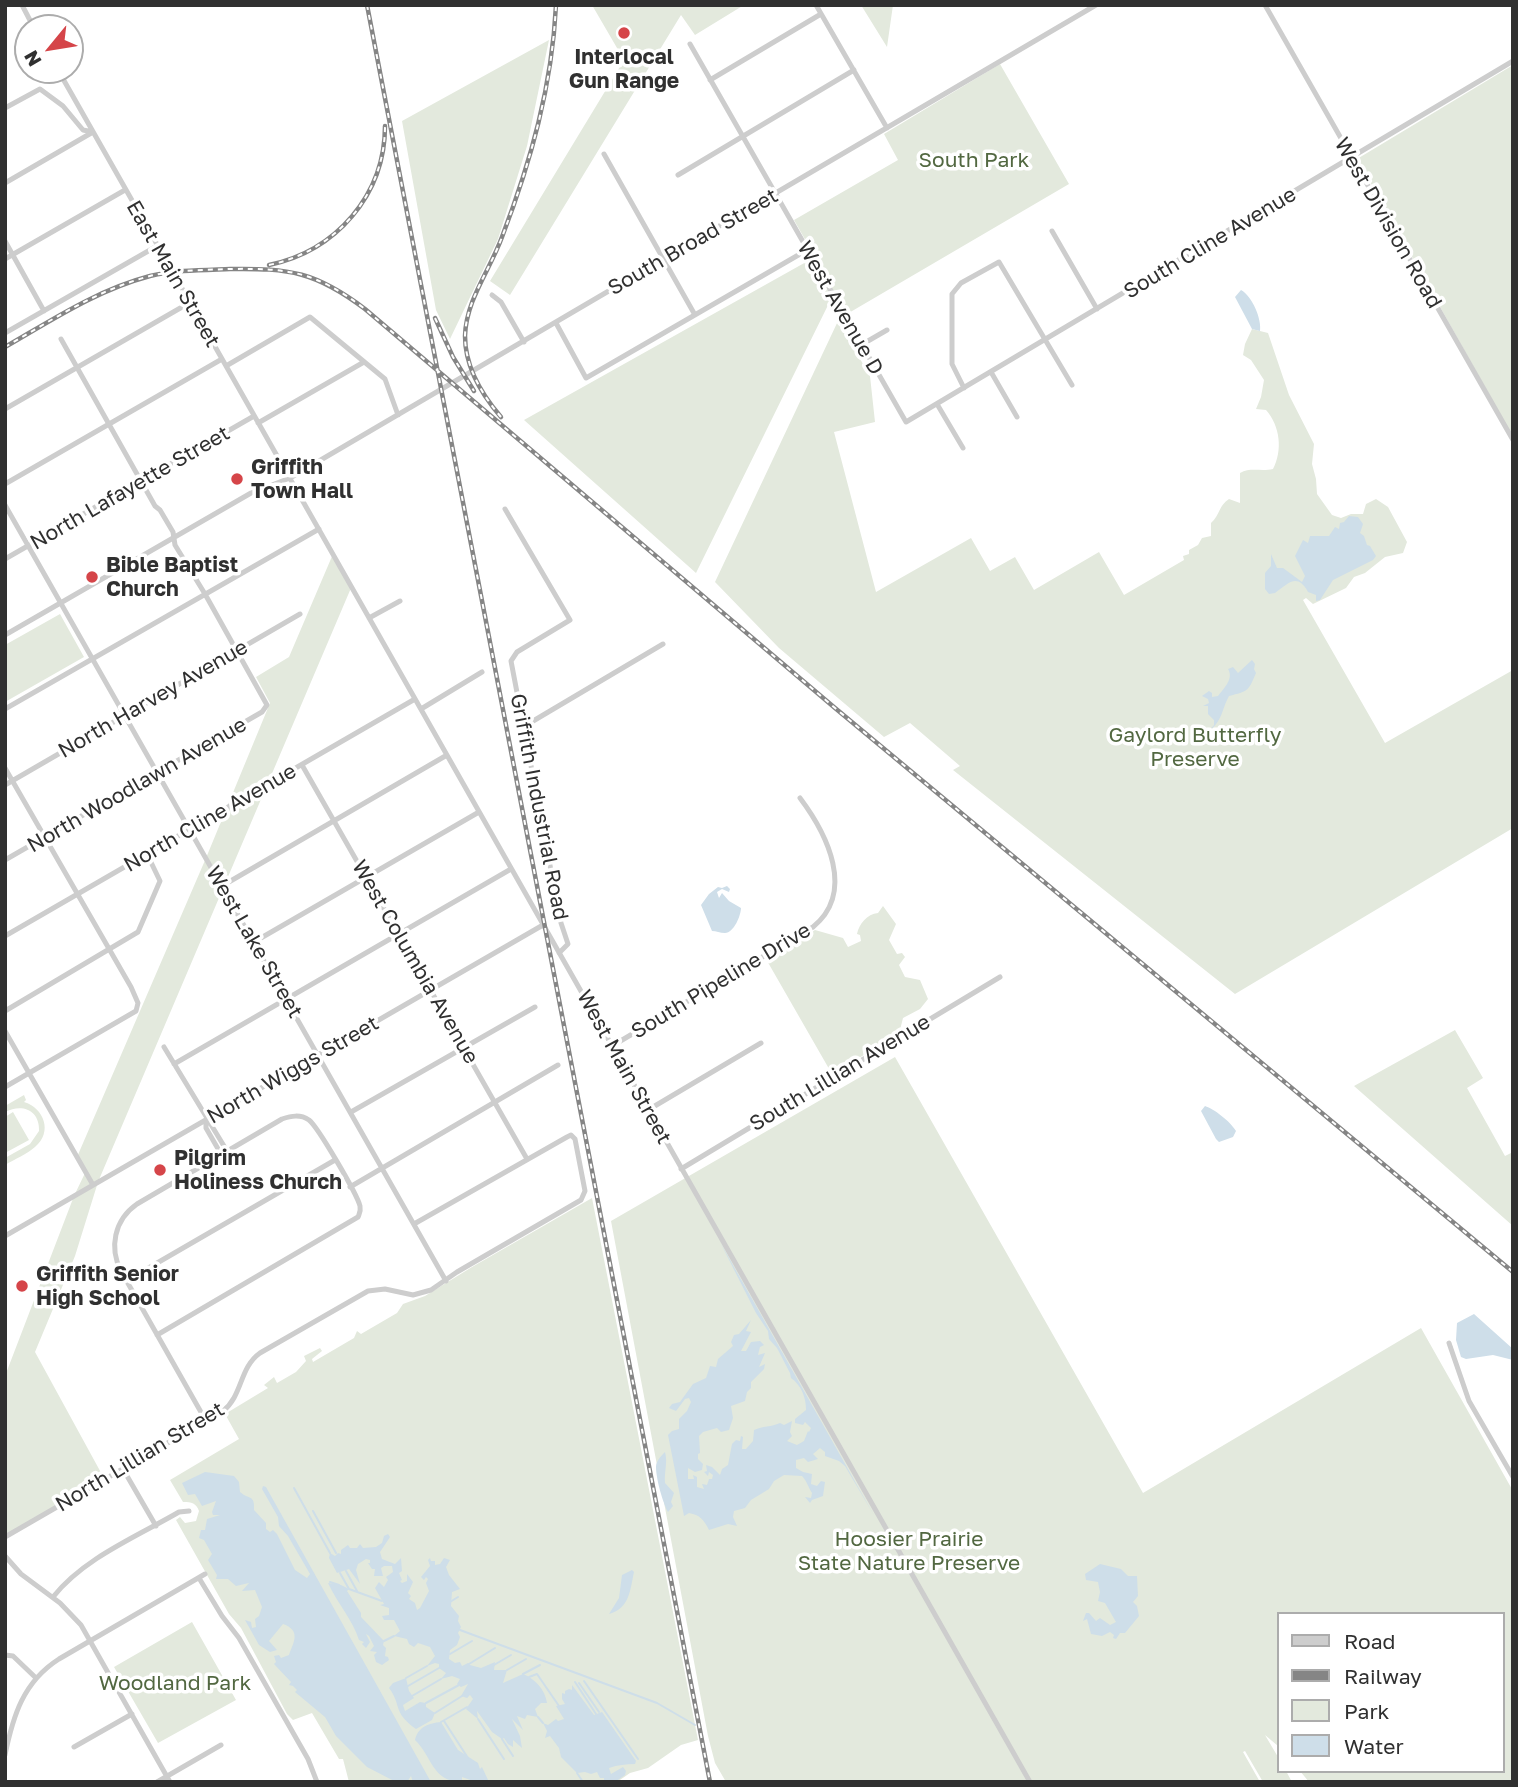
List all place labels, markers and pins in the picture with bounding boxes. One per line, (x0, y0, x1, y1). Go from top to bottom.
marker: Interlocal Gun Range (616, 25, 632, 41)
place label: Interlocal Gun Range (569, 44, 679, 94)
place label: Griffith Town Hall (251, 454, 353, 504)
marker: Griffith Town Hall (229, 471, 245, 487)
place label: Bible Baptist Church (106, 552, 238, 602)
marker: Bible Baptist Church (84, 569, 100, 585)
place label: Pilgrim Holiness Church (174, 1145, 342, 1195)
marker: Pilgrim Holiness Church (152, 1162, 168, 1178)
place label: Griffith Senior High School (36, 1261, 179, 1311)
marker: Griffith Senior High School (14, 1278, 30, 1294)

